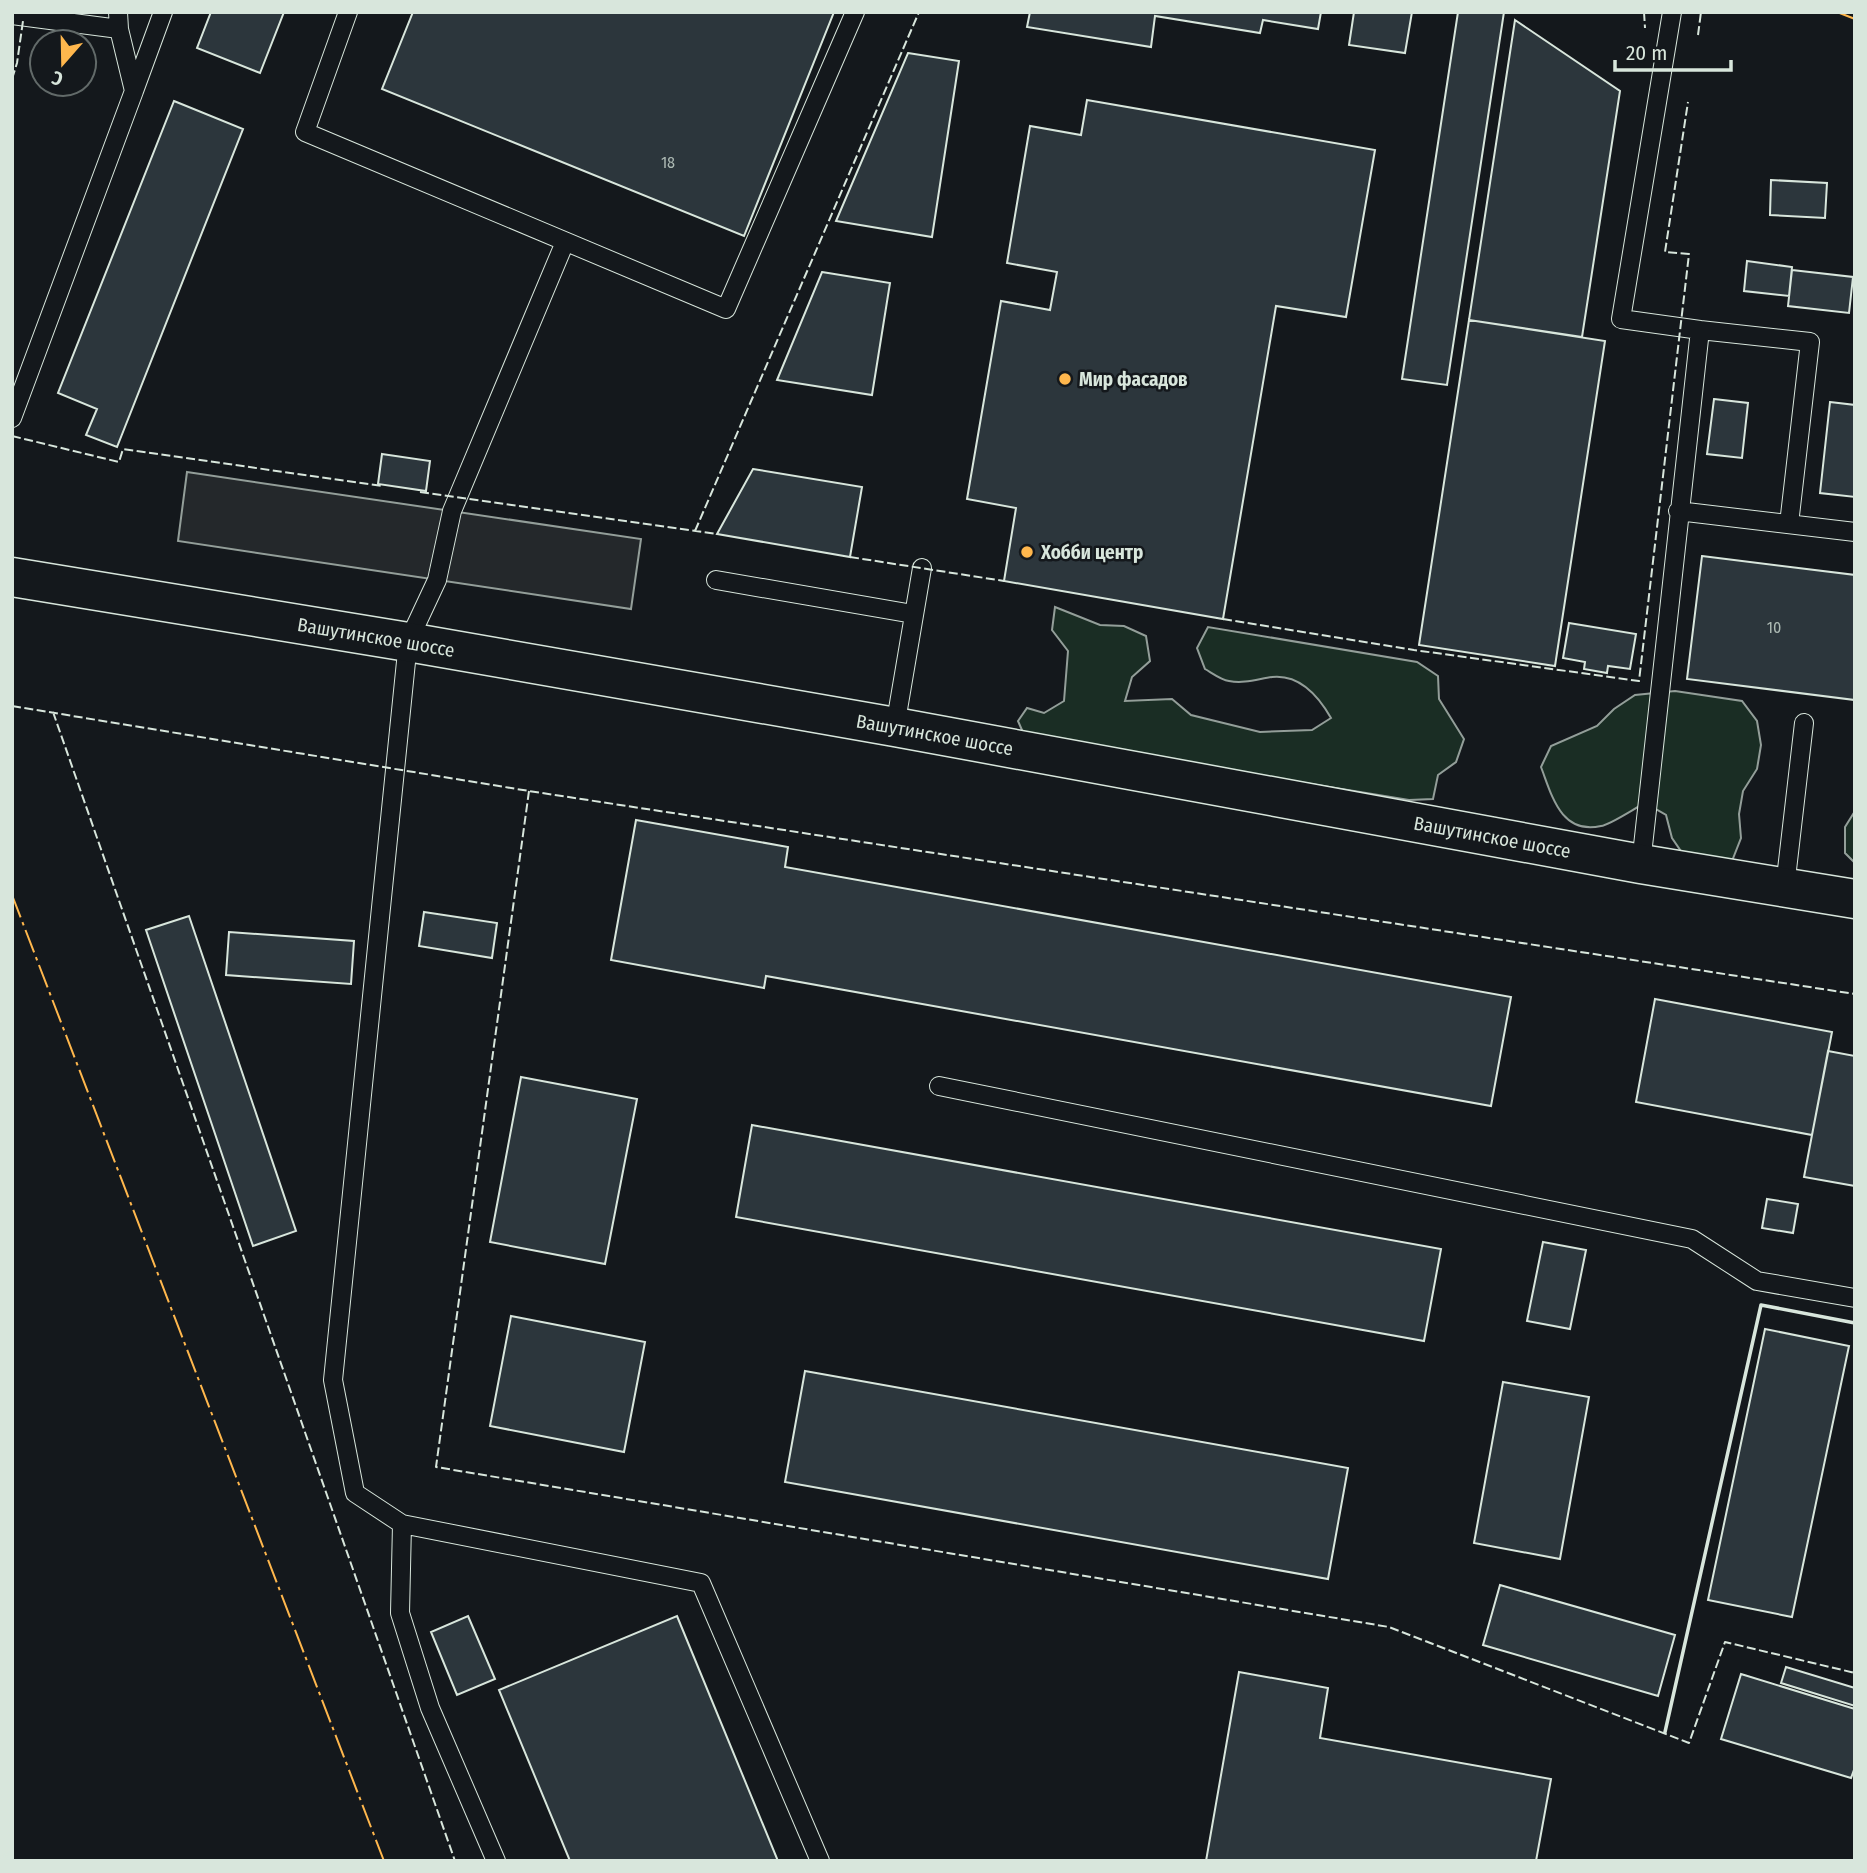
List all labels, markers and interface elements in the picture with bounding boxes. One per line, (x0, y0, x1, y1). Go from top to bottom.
north arrow (28, 28, 98, 98)
scale bar (1615, 28, 1730, 72)
text: 20 m (1626, 40, 1667, 66)
text: С (49, 66, 66, 91)
house number: 18 (661, 153, 675, 172)
place label: Мир фасадов (1079, 368, 1188, 391)
marker: Мир фасадов (1057, 371, 1073, 387)
place label: Хобби центр (1040, 541, 1143, 564)
marker: Хобби центр (1019, 544, 1035, 560)
street label: Вашутинское шоссе (296, 613, 457, 661)
house number: 10 (1767, 618, 1781, 637)
street label: Вашутинское шоссе (854, 709, 1015, 760)
street label: Вашутинское шоссе (1412, 811, 1573, 862)

